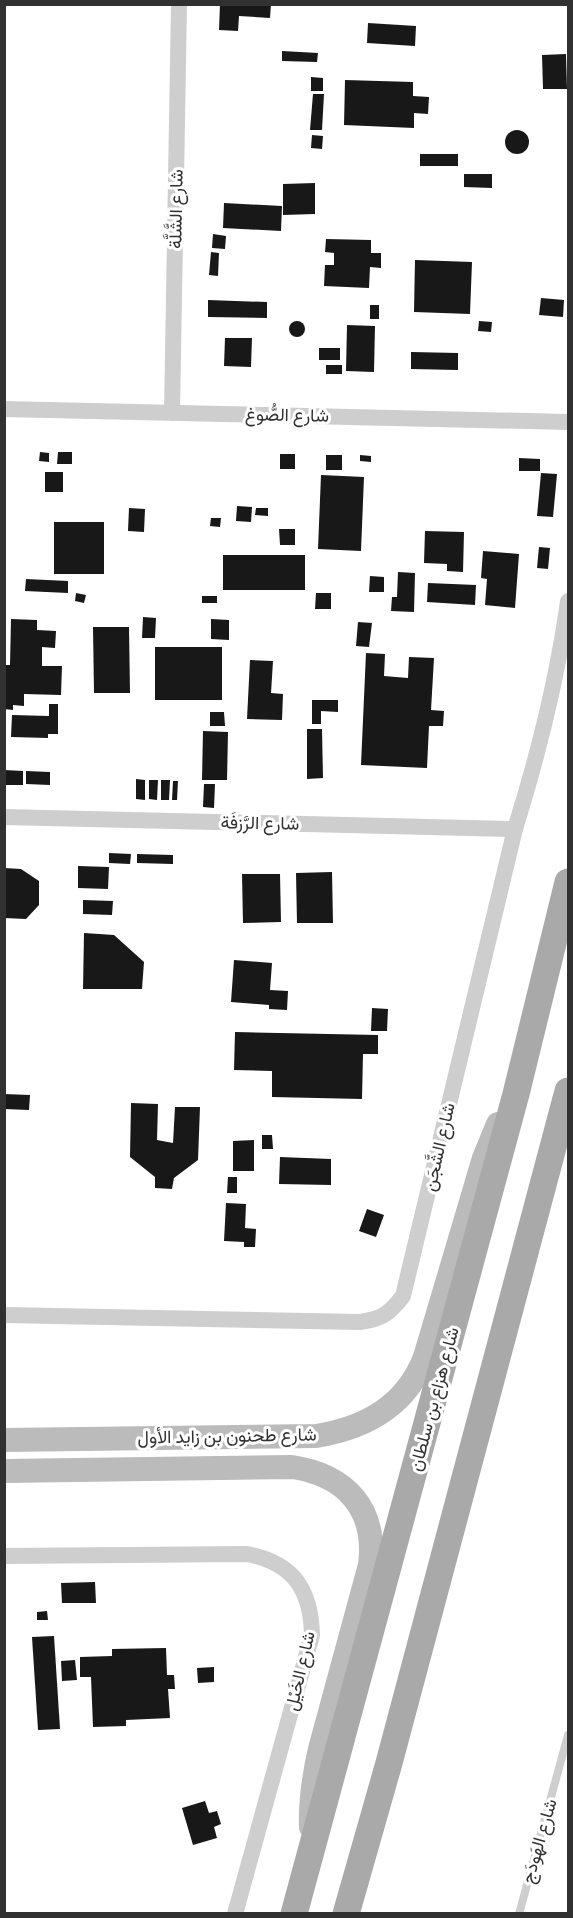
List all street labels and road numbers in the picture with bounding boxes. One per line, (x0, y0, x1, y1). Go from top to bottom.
street label: شارع الشَّلَّة (162, 169, 189, 249)
street label: شارع الصُّوغ (245, 402, 329, 428)
street label: شارع الرَّزفَة (220, 810, 300, 836)
street label: شارع الشَّجَن (416, 1100, 461, 1194)
street label: شارع هزاع بن سلطان (403, 1324, 465, 1474)
street label: شارع طحنون بن زايد الأول (137, 1422, 317, 1450)
street label: شارع الخَيْل (279, 1629, 321, 1713)
street label: شارع الهَودَج (515, 1796, 563, 1886)

